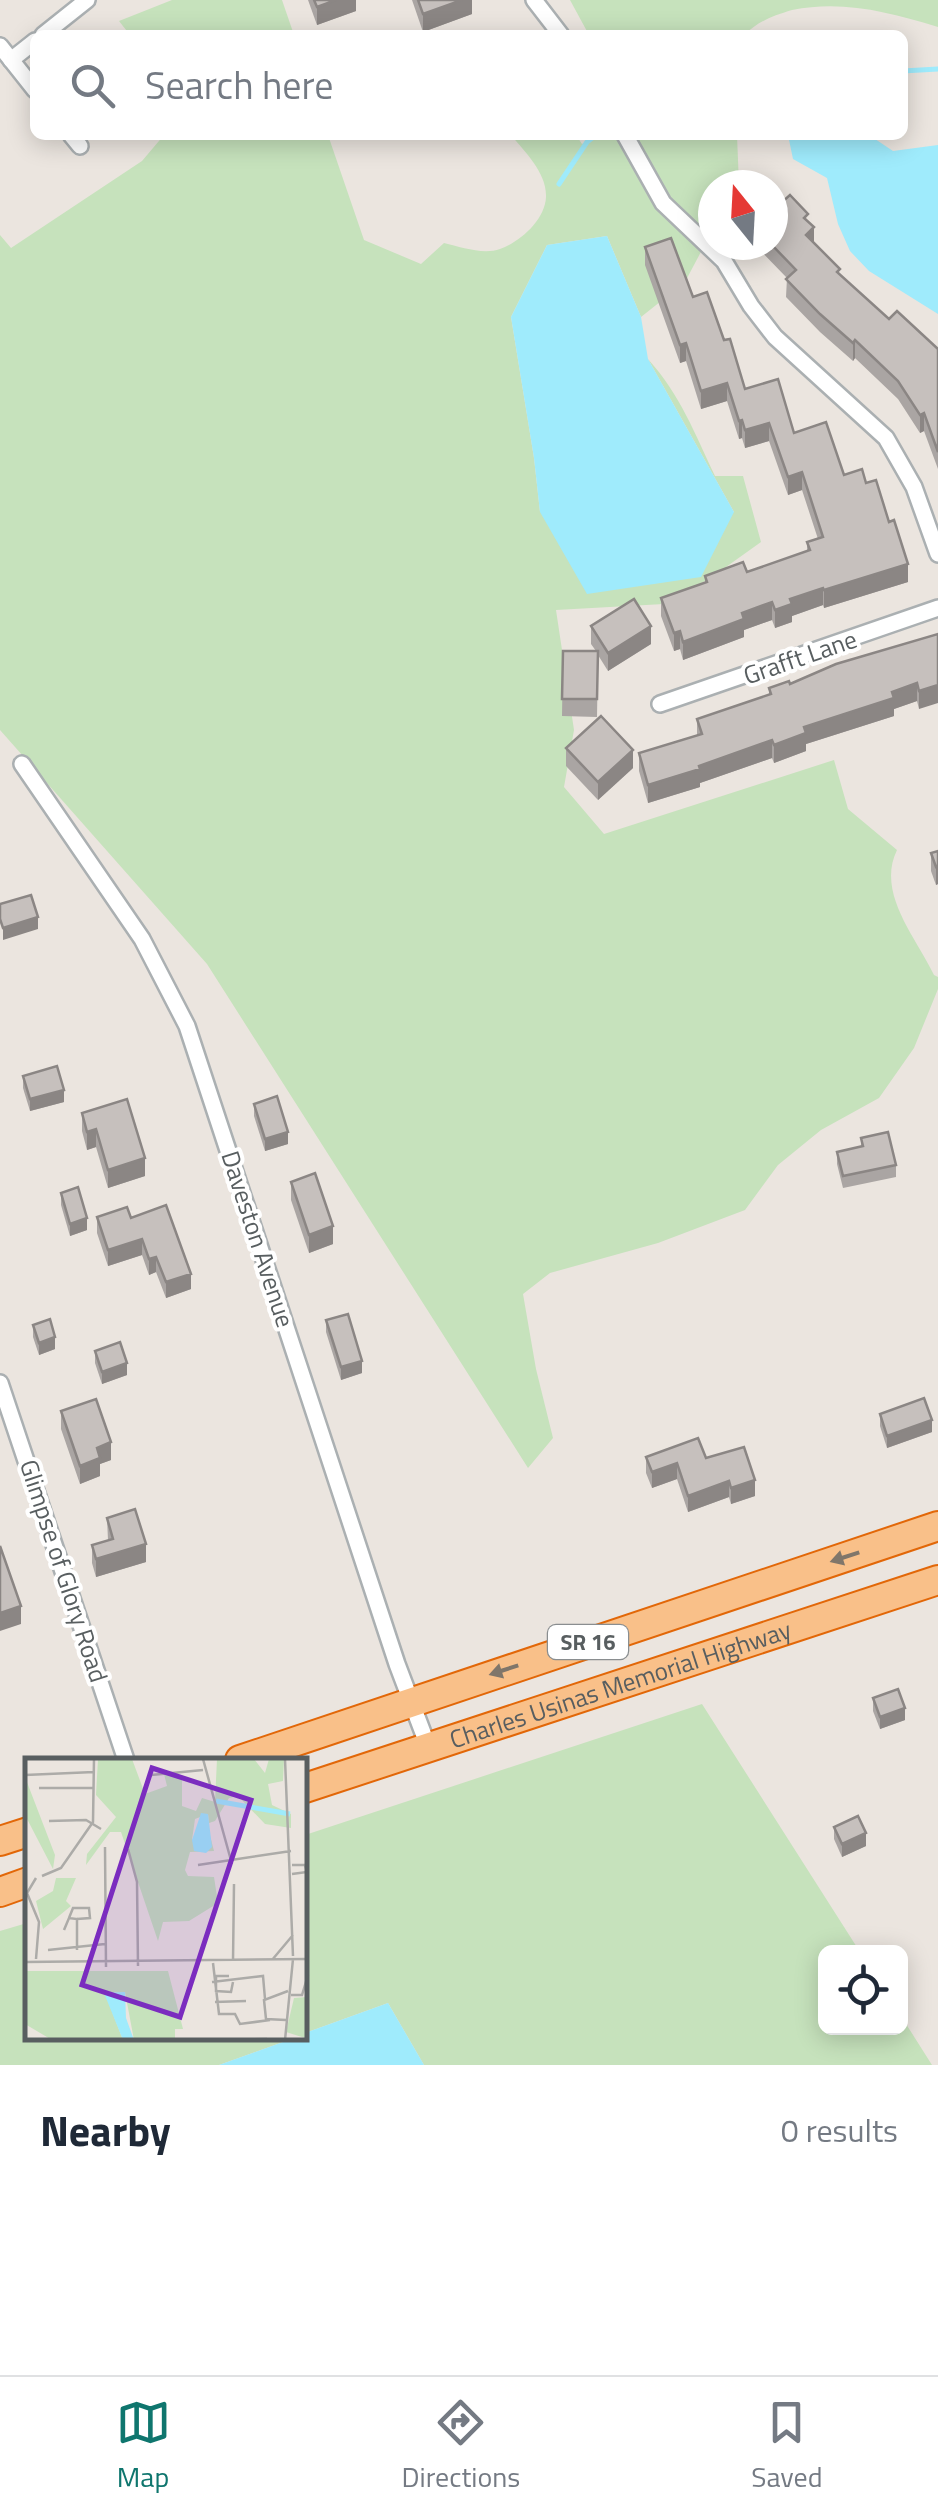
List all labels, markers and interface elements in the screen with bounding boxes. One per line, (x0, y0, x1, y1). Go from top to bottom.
search box (30, 30, 908, 140)
text: Search here (145, 56, 333, 114)
icon: search (65, 58, 120, 113)
north arrow (698, 170, 788, 260)
street label: Grafft Lane (738, 620, 862, 694)
street label: Daveston Avenue (212, 1146, 304, 1332)
street label: Glimpse of Glory Road (10, 1455, 118, 1687)
one-way arrow (830, 1551, 860, 1566)
street label: Charles Usinas Memorial Highway (445, 1610, 796, 1758)
road number: SR 16 (548, 1625, 628, 1659)
one-way arrow (488, 1663, 518, 1678)
inset map (25, 1758, 308, 2040)
map controls (818, 1945, 908, 2035)
button: locate (818, 1945, 908, 2035)
text: Nearby (40, 2098, 171, 2162)
text: 0 results (781, 2106, 898, 2154)
tab: Map (116, 2395, 171, 2498)
tab: Directions (402, 2395, 520, 2498)
tab: Saved (751, 2395, 822, 2498)

